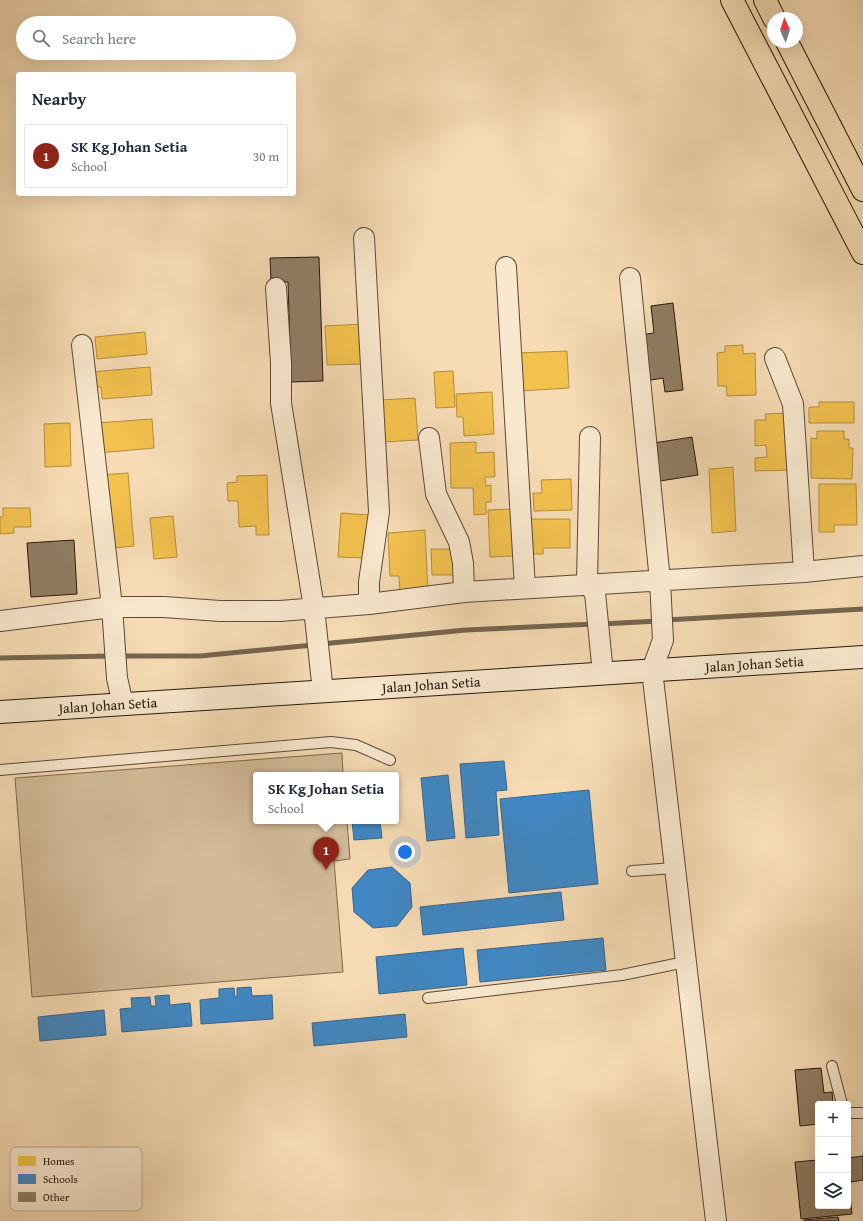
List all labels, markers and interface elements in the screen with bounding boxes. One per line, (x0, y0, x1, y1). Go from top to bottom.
north arrow (767, 12, 803, 48)
search box (16, 16, 296, 60)
icon: search (30, 27, 52, 49)
text: Search here (62, 28, 136, 49)
text: Nearby (32, 86, 86, 111)
text: SK Kg Johan Setia (71, 136, 187, 157)
text: 1 (43, 147, 49, 166)
text: 30 m (253, 147, 279, 166)
text: School (71, 157, 107, 176)
street label: Jalan Johan Setia (703, 651, 805, 677)
street label: Jalan Johan Setia (379, 671, 481, 698)
street label: Jalan Johan Setia (56, 692, 158, 718)
popup (253, 772, 399, 824)
text: SK Kg Johan Setia (268, 778, 384, 799)
text: School (268, 799, 304, 818)
pin: 1 (313, 837, 339, 870)
your location (395, 842, 415, 862)
map controls (815, 1101, 851, 1209)
button: + (815, 1101, 851, 1137)
button: − (815, 1137, 851, 1173)
legend (10, 1147, 142, 1211)
text: Homes (43, 1153, 74, 1169)
text: Schools (43, 1171, 78, 1187)
button: layers (815, 1173, 851, 1209)
text: Other (43, 1189, 70, 1205)

